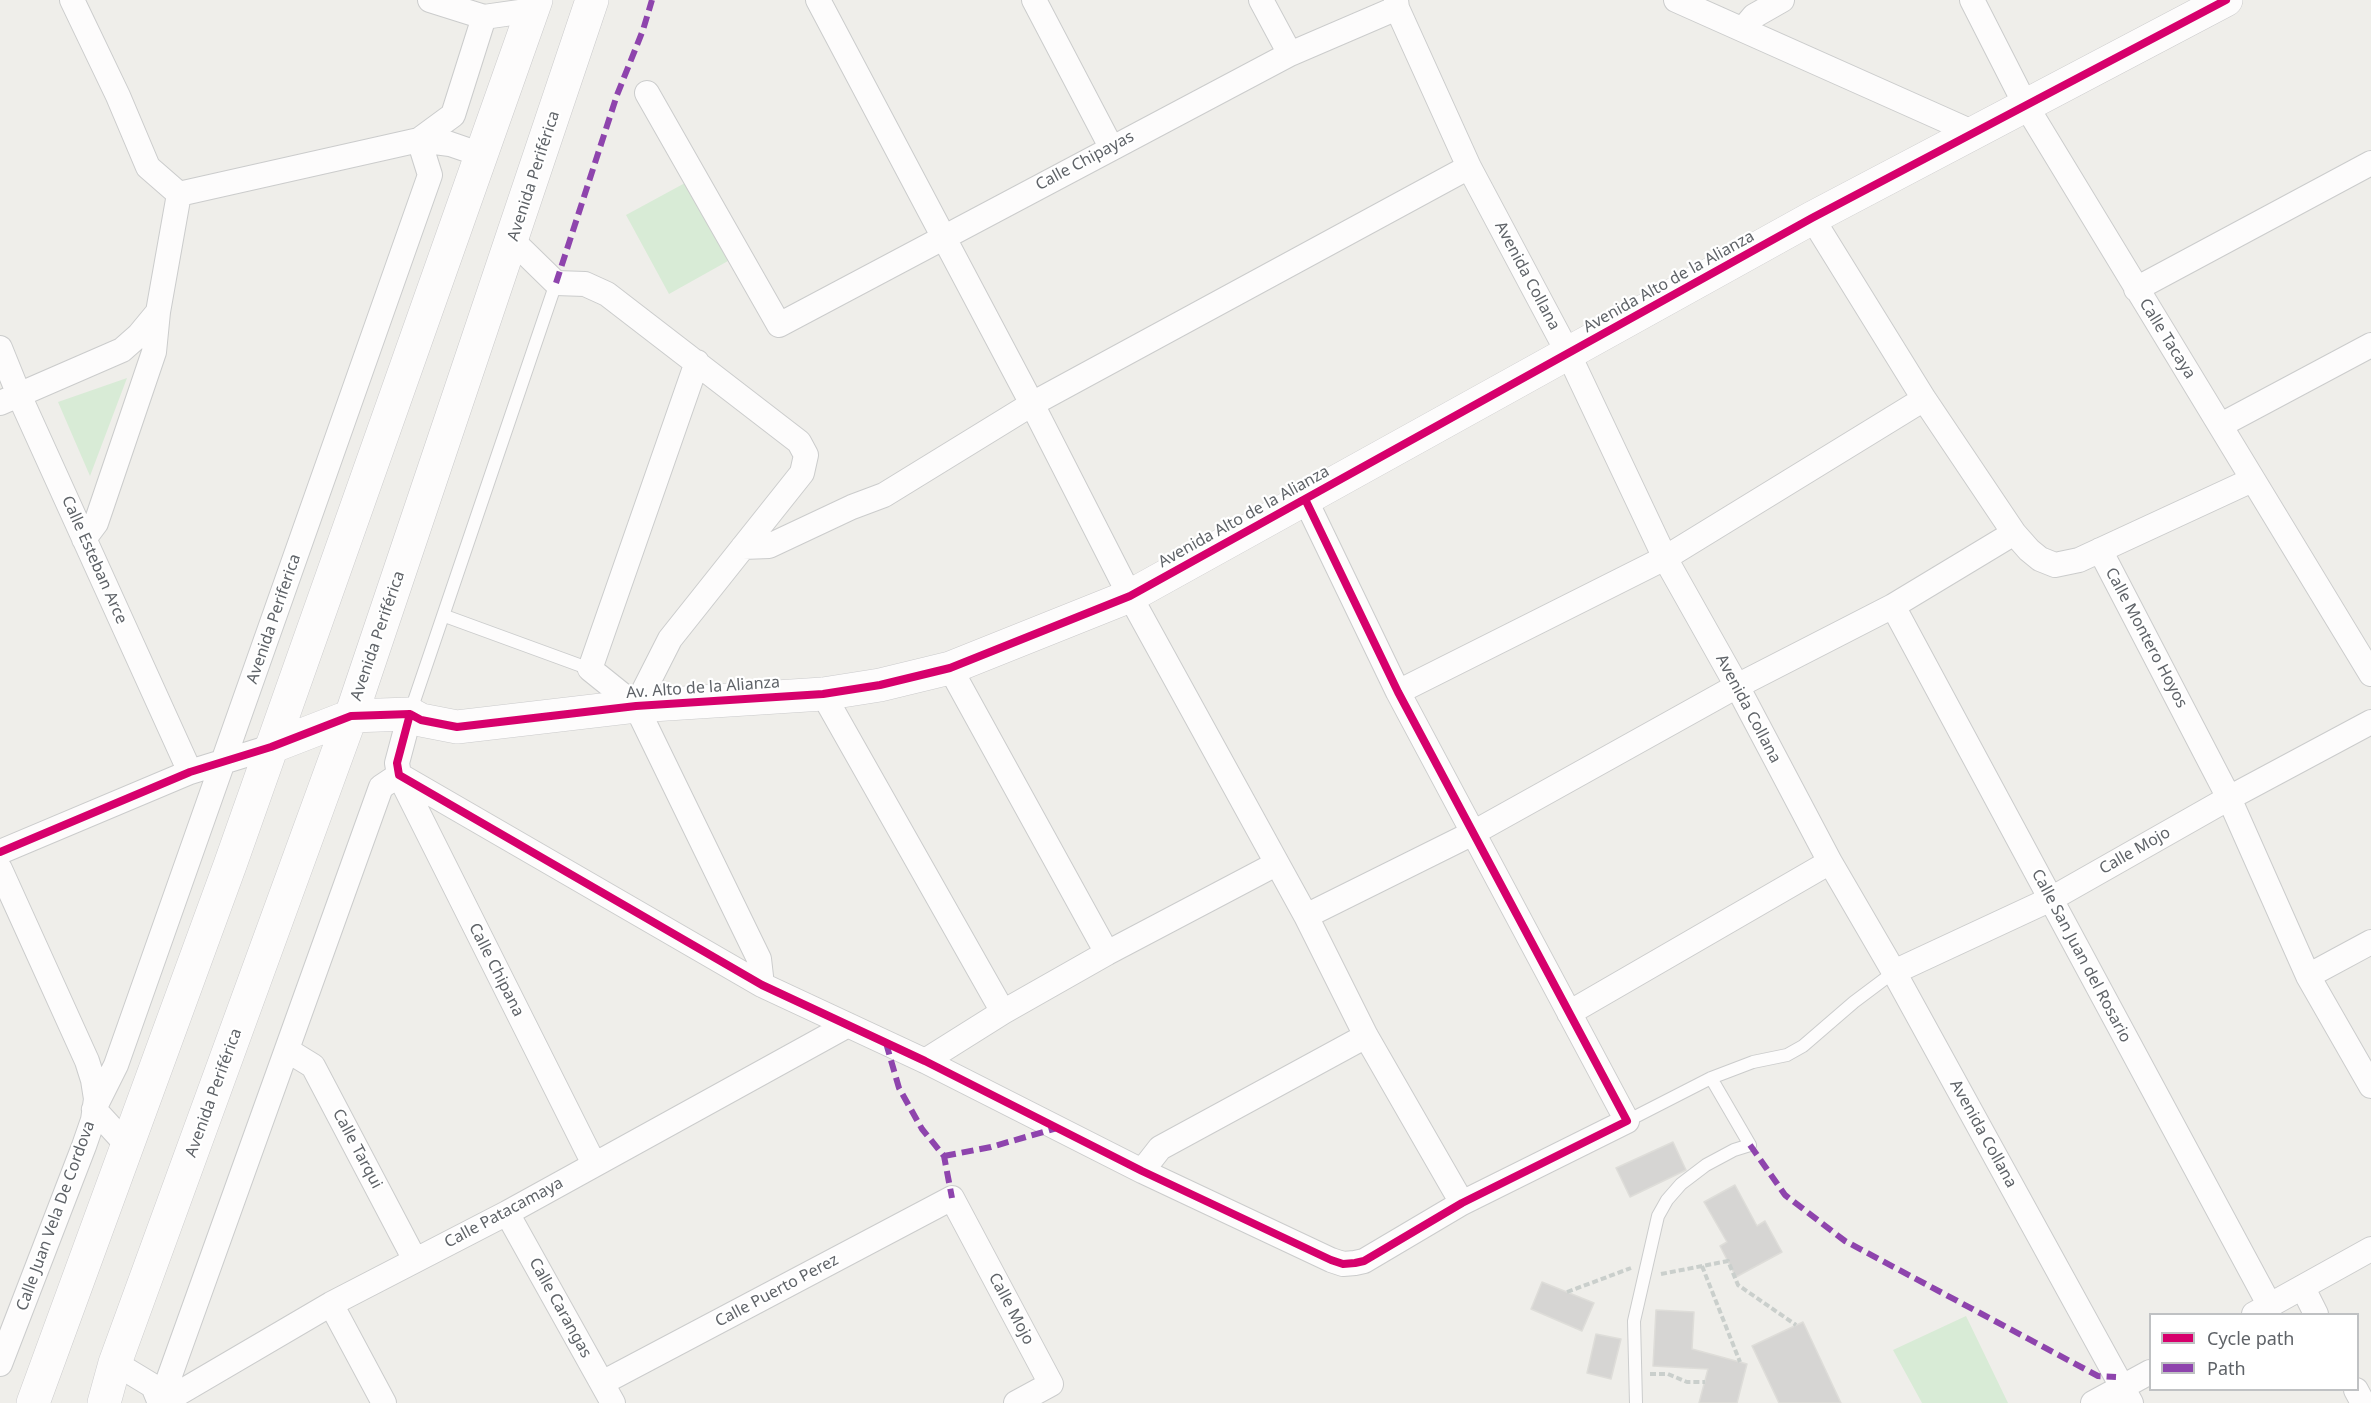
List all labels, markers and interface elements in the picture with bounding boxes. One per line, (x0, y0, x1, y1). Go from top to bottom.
street label: Avenida Periférica (504, 108, 564, 244)
street label: Calle Chipayas (1033, 127, 1137, 195)
street label: Avenida Collana (1490, 218, 1564, 334)
street label: Avenida Alto de la Alianza (1580, 227, 1758, 337)
street label: Calle Tacaya (2135, 295, 2199, 383)
street label: Avenida Alto de la Alianza (1155, 462, 1333, 572)
street label: Calle Esteban Arce (57, 493, 131, 627)
street label: Avenida Periferica (243, 552, 305, 686)
street label: Calle Montero Hoyos (2101, 565, 2191, 711)
street label: Avenida Periférica (347, 569, 409, 703)
street label: Avenida Collana (1711, 651, 1785, 767)
street label: Av. Alto de la Alianza (625, 673, 781, 703)
street label: Calle Mojo (2096, 823, 2174, 879)
street label: Calle San Juan del Rosario (2027, 866, 2135, 1046)
street label: Calle Chipana (464, 920, 528, 1020)
street label: Avenida Periférica (182, 1026, 246, 1160)
street label: Avenida Collana (1945, 1077, 2021, 1191)
street label: Calle Tarqui (328, 1106, 386, 1192)
street label: Calle Juan Vela De Cordova (13, 1118, 99, 1314)
street label: Calle Patacamaya (441, 1174, 567, 1252)
street label: Calle Puerto Perez (712, 1250, 842, 1332)
street label: Calle Carangas (525, 1255, 595, 1361)
street label: Calle Mojo (984, 1270, 1038, 1348)
legend (2149, 1313, 2359, 1391)
text: Cycle path (2207, 1326, 2294, 1350)
text: Path (2207, 1356, 2246, 1380)

